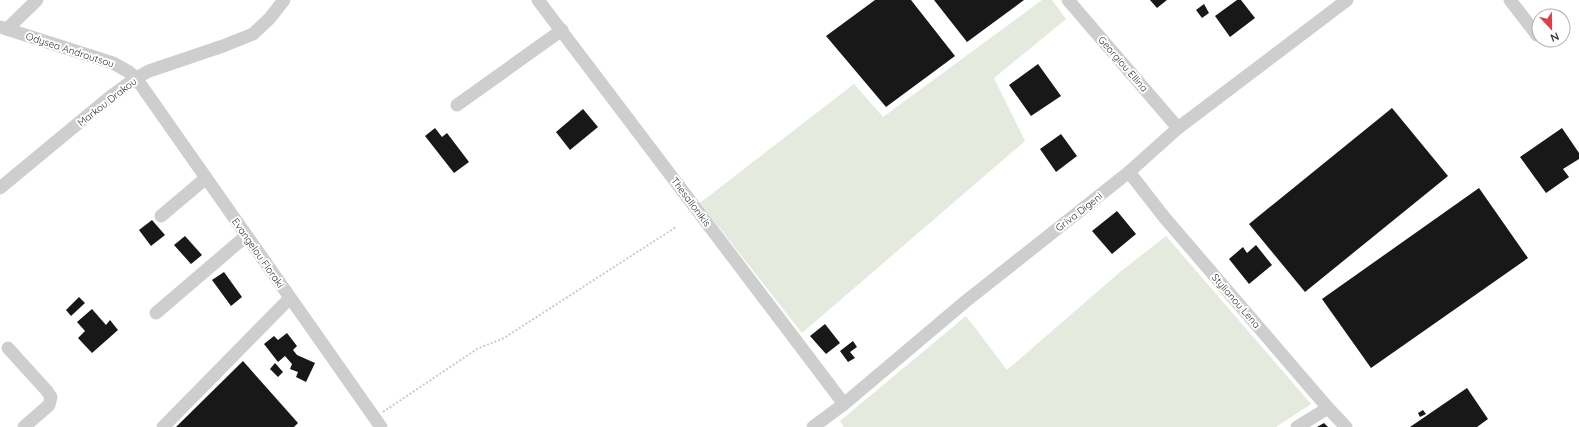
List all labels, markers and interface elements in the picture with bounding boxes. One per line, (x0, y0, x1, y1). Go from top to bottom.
north arrow (1531, 8, 1571, 48)
text: N (1548, 29, 1561, 45)
street label: Odysea Androutsou (24, 30, 116, 70)
street label: Georgiou Ellina (1095, 34, 1151, 94)
street label: Markou Drakou (75, 75, 139, 129)
street label: Thesallonikis (668, 175, 714, 230)
street label: Griva Digeni (1053, 190, 1105, 234)
street label: Evangelou Floraki (229, 216, 287, 290)
street label: Stylianou Lena (1209, 271, 1263, 331)

